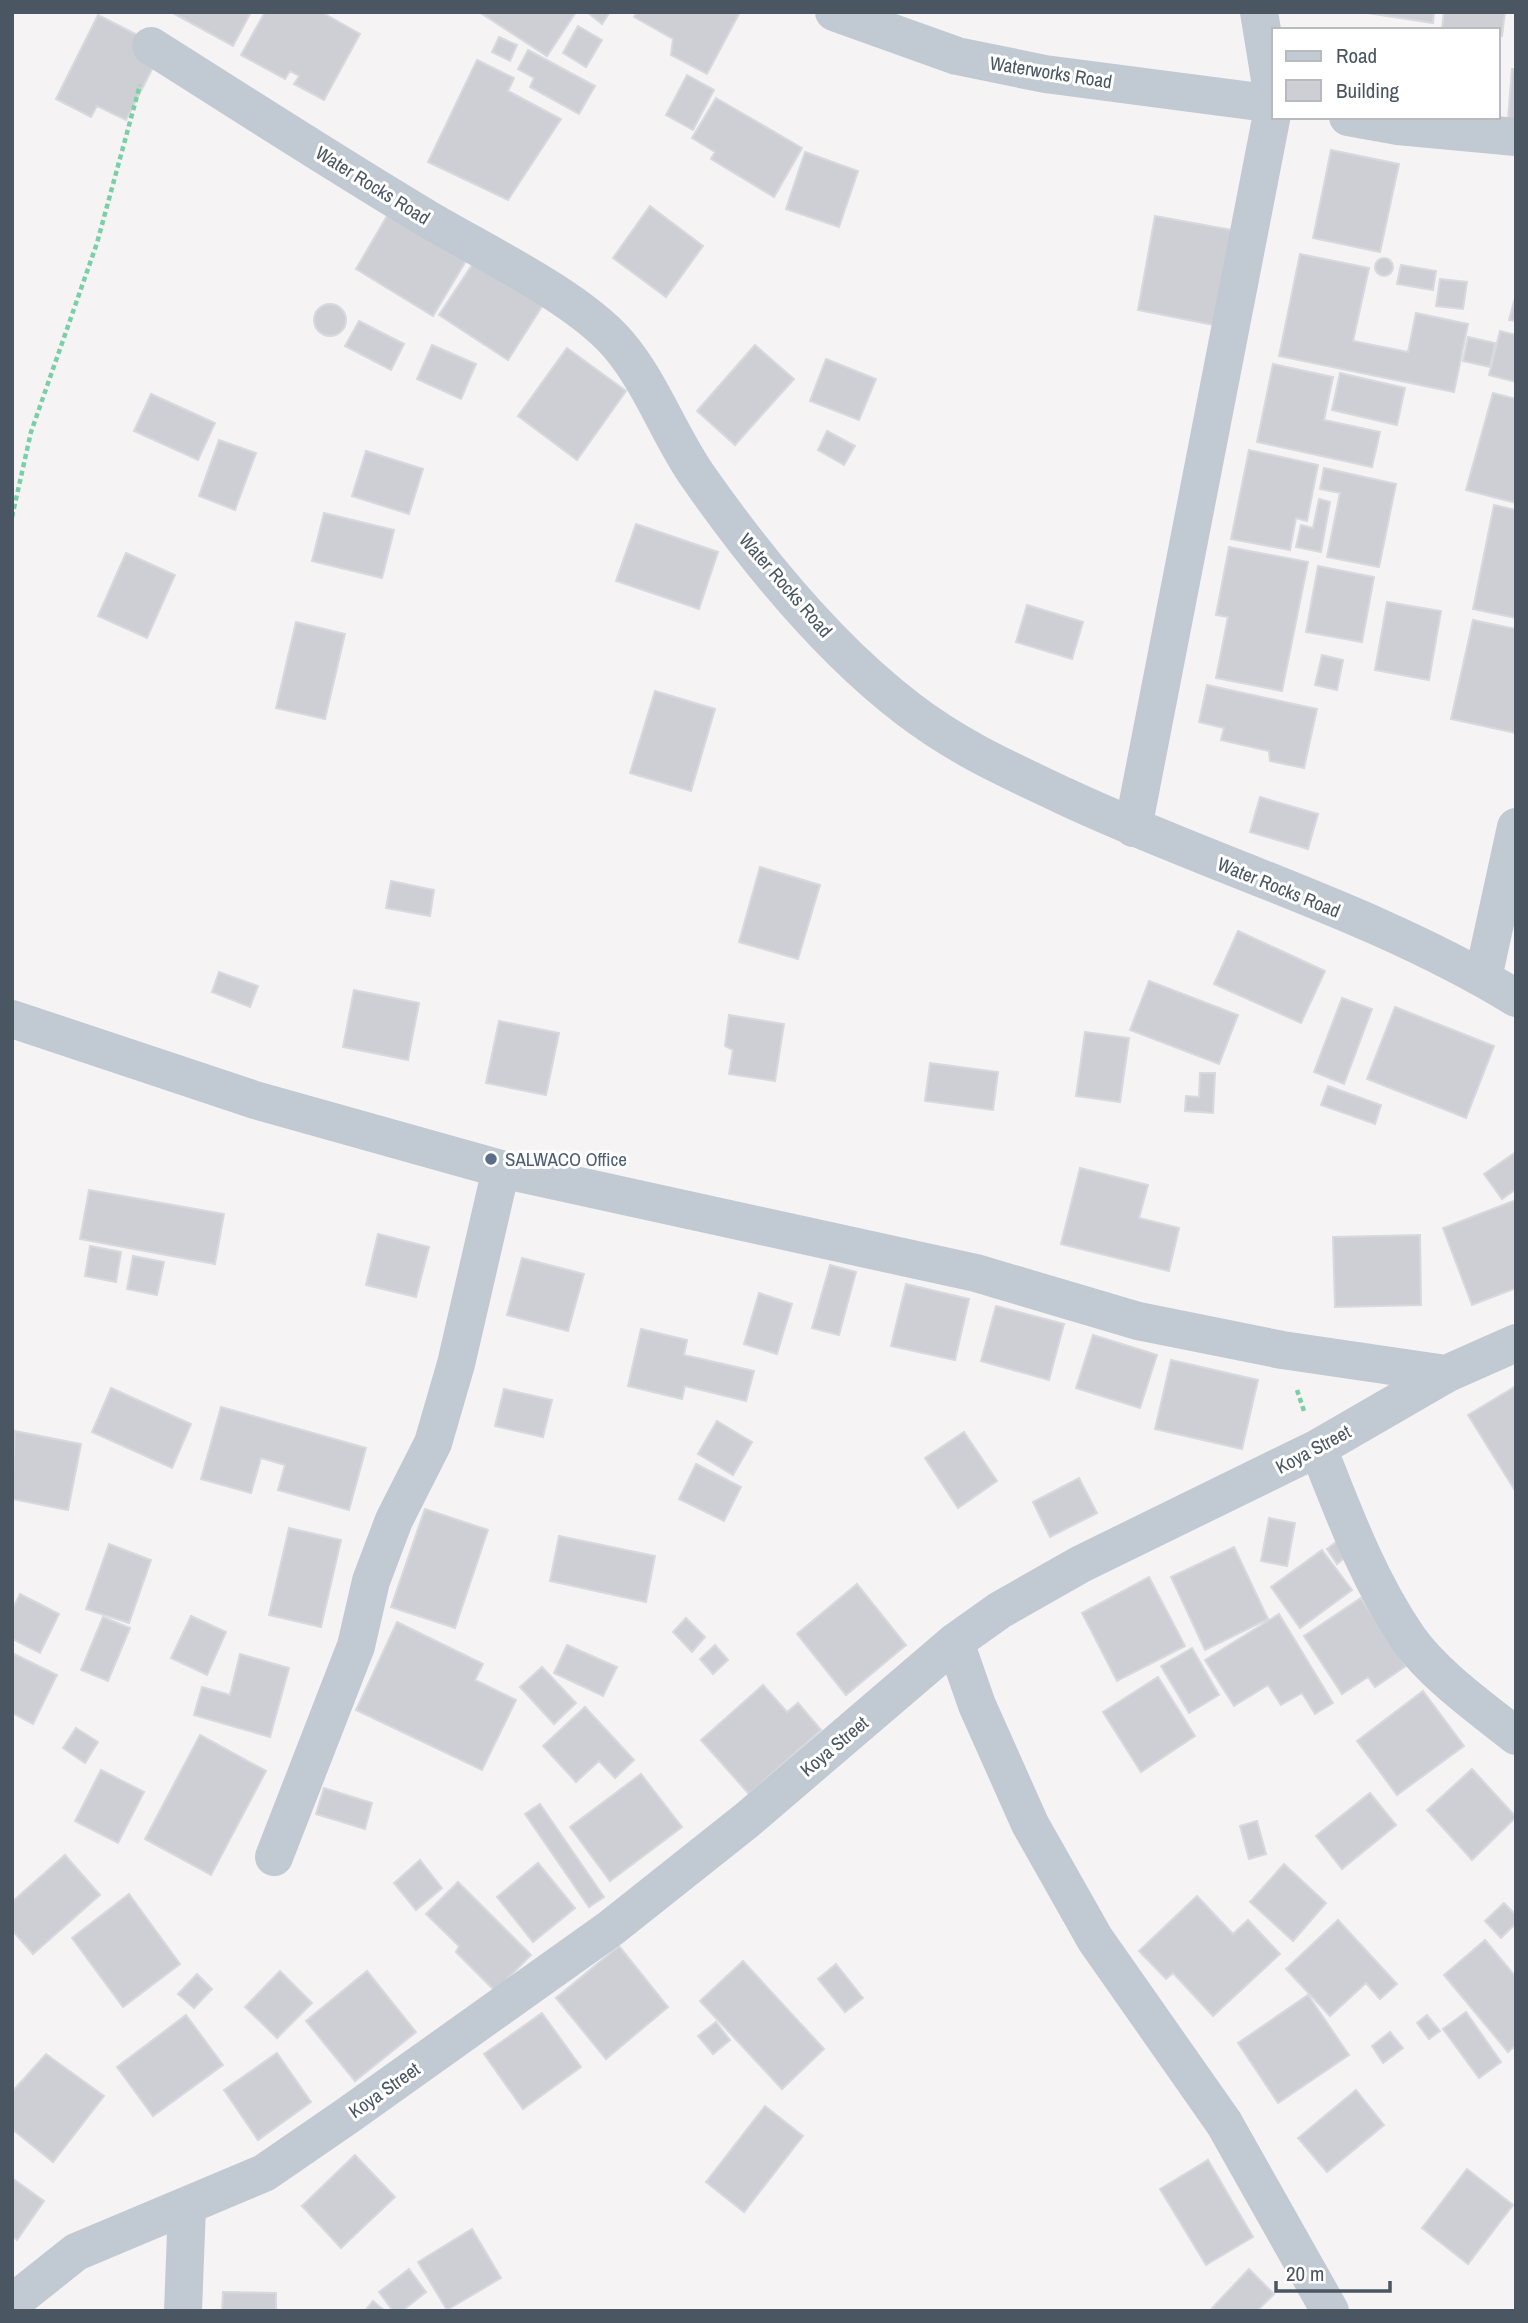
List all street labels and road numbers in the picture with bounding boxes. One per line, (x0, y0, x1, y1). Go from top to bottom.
street label: Waterworks Road (988, 50, 1114, 94)
street label: Water Rocks Road (311, 139, 435, 231)
street label: Water Rocks Road (733, 527, 839, 643)
street label: Water Rocks Road (1214, 851, 1344, 923)
street label: Koya Street (1271, 1418, 1356, 1480)
street label: Koya Street (794, 1709, 874, 1782)
street label: Koya Street (343, 2056, 425, 2124)

